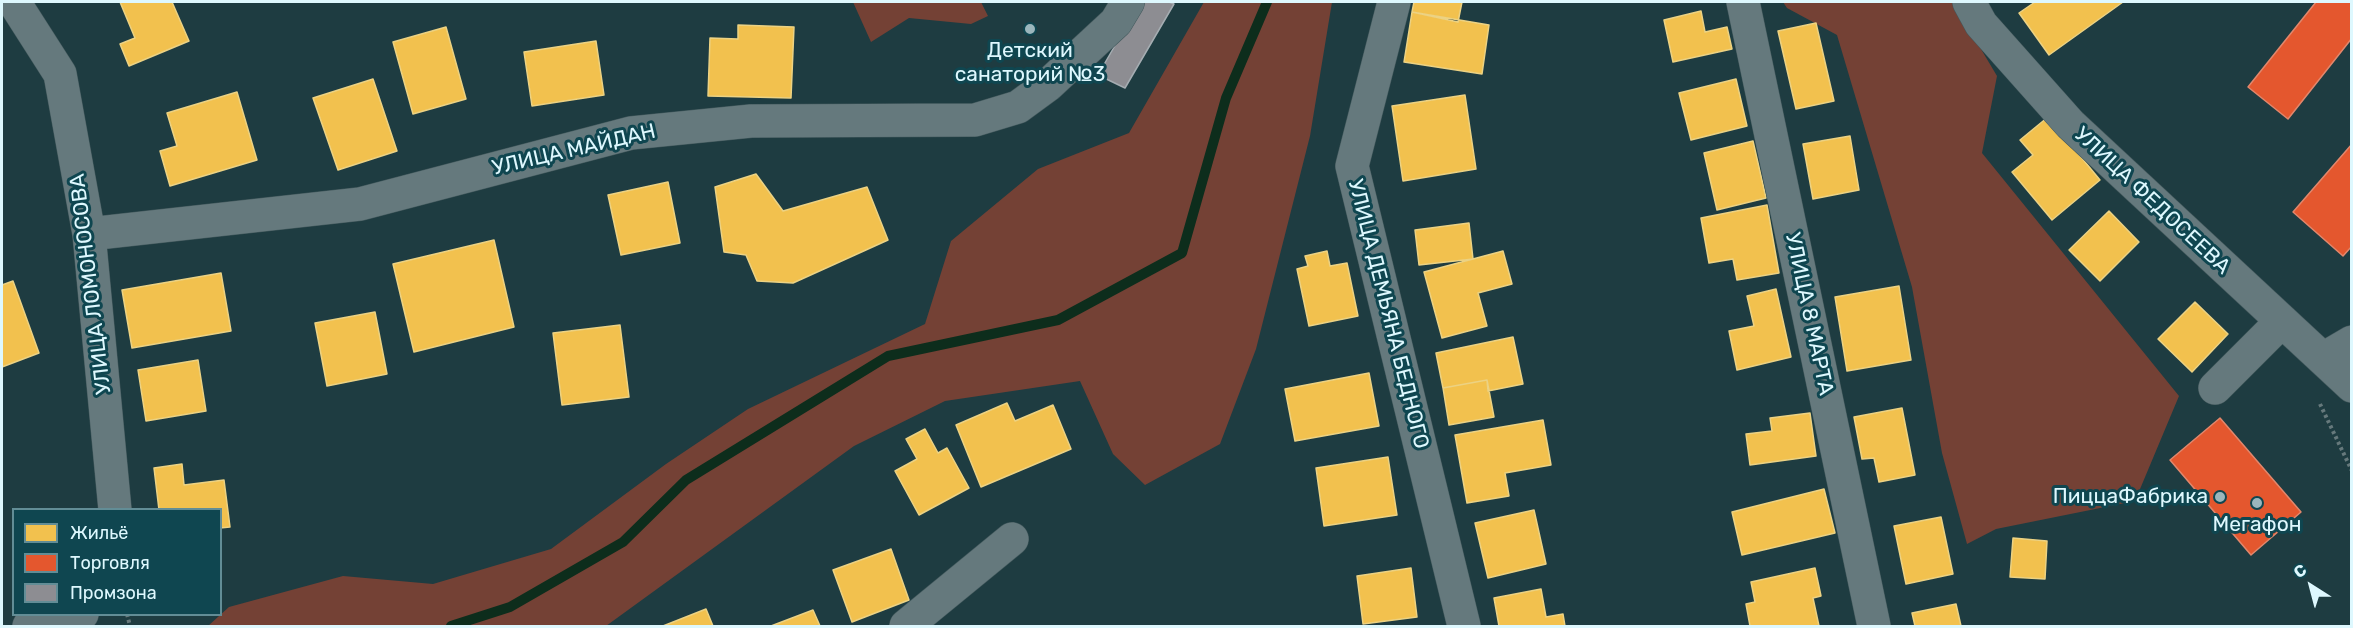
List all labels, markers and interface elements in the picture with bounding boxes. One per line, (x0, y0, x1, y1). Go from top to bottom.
marker: Детский санаторий №3 (1023, 22, 1037, 36)
place label: Детский санаторий №3 (955, 38, 1105, 88)
street label: УЛИЦА МАЙДАН (490, 119, 658, 181)
street label: УЛИЦА ФЕДОСЕЕВА (2069, 122, 2235, 280)
street label: УЛИЦА ЛОМОНОСОВА (65, 172, 117, 396)
street label: УЛИЦА ДЕМЬЯНА БЕДНОГО (1342, 177, 1434, 451)
street label: УЛИЦА 8 МАРТА (1779, 230, 1839, 398)
place label: ПиццаФабрика (2053, 484, 2208, 510)
marker: ПиццаФабрика (2213, 490, 2227, 504)
marker: Мегафон (2250, 496, 2264, 510)
legend (12, 508, 222, 616)
place label: Мегафон (2213, 512, 2301, 538)
text: Жильё (70, 522, 128, 544)
text: Торговля (70, 552, 150, 574)
north arrow (2281, 556, 2341, 616)
text: С (2290, 560, 2310, 582)
text: Промзона (70, 582, 157, 604)

